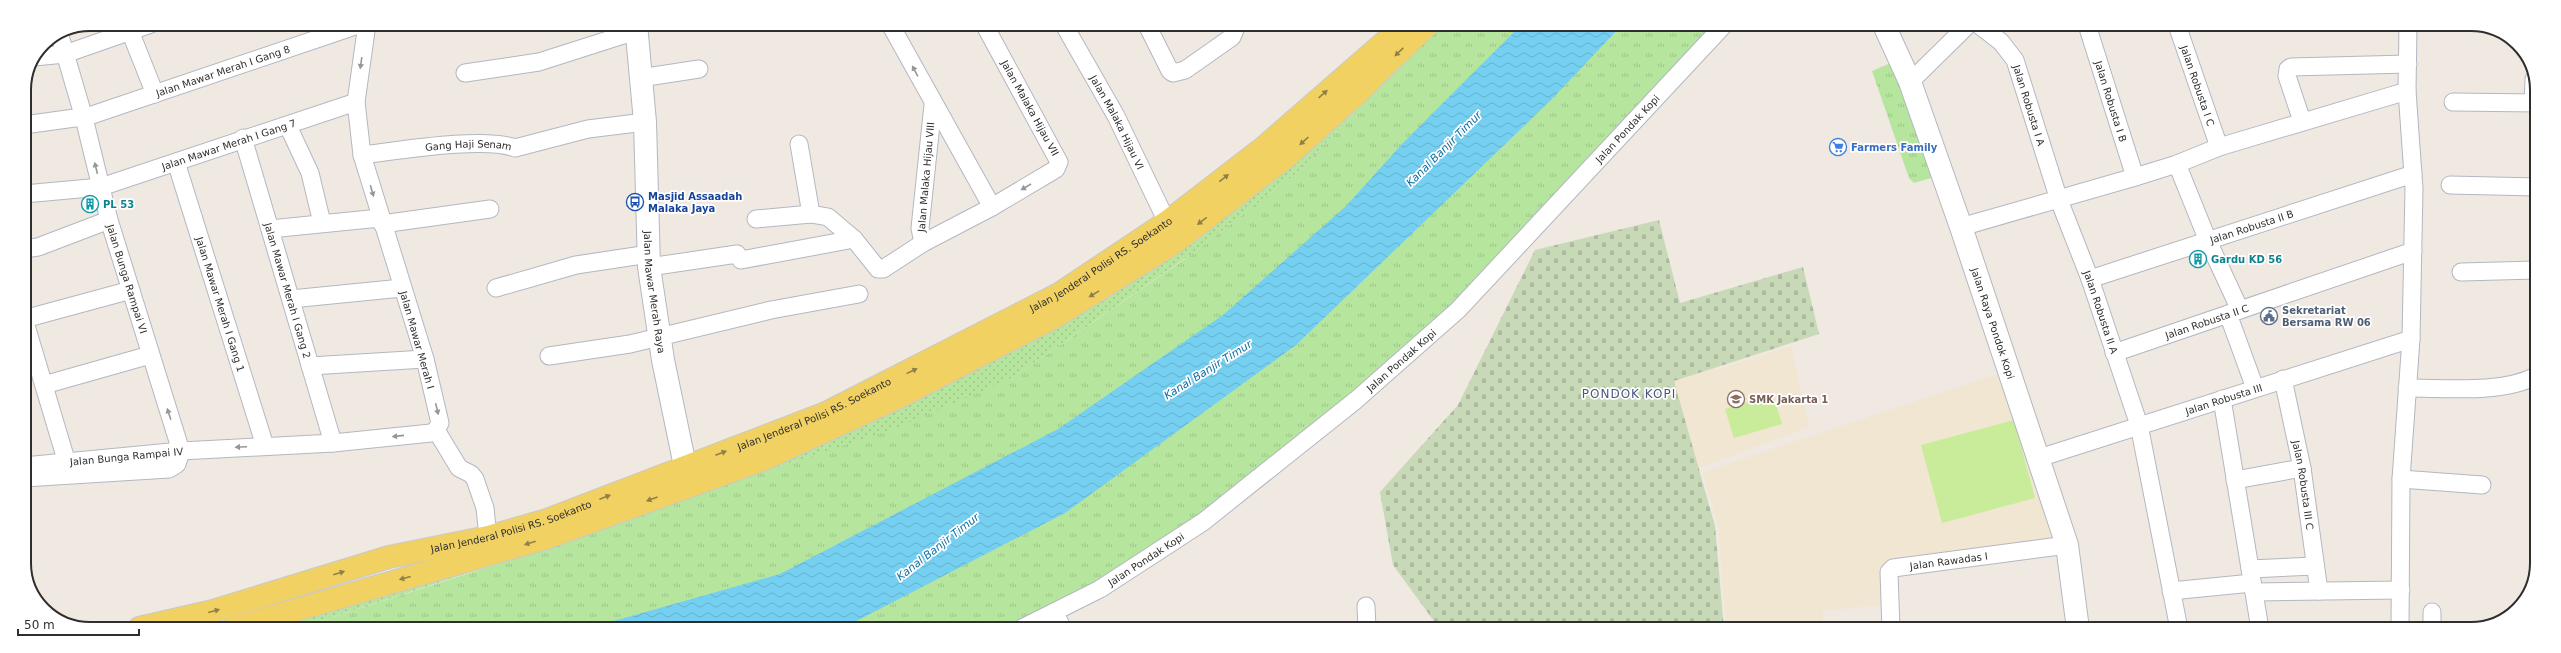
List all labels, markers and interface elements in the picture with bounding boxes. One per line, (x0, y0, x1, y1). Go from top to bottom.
street label: Jalan Mawar Merah I Gang 8 (154, 43, 291, 99)
street label: Jalan Robusta I C (2179, 43, 2217, 127)
one-way arrow (1394, 47, 1404, 57)
one-way arrow (358, 57, 364, 69)
street label: Jalan Malaka Hijau VII (999, 57, 1061, 158)
street label: Jalan Robusta I B (2093, 58, 2129, 143)
street label: Jalan Robusta I A (2011, 62, 2047, 147)
one-way arrow (911, 65, 918, 77)
street label: Jalan Malaka Hijau VI (1088, 72, 1146, 171)
one-way arrow (1318, 89, 1328, 98)
street label: Jalan Pondak Kopi (1592, 92, 1662, 165)
water label: Kanal Banjir Timur (1404, 108, 1485, 189)
street label: Jalan Mawar Merah I Gang 7 (159, 117, 297, 172)
street label: Jalan Malaka Hijau VIII (916, 121, 936, 234)
one-way arrow (1299, 136, 1309, 145)
supermarket icon: Farmers Family (1828, 137, 1848, 157)
street label: Gang Haji Senam (424, 138, 513, 152)
place label: Farmers Family (1851, 142, 1938, 153)
one-way arrow (93, 162, 99, 174)
one-way arrow (1218, 174, 1229, 182)
one-way arrow (1021, 183, 1031, 191)
one-way arrow (369, 185, 375, 197)
place label: Masjid Assaadah Malaka Jaya (648, 191, 742, 214)
bus stop icon: Masjid Assaadah Malaka Jaya (625, 192, 645, 212)
building icon: PL 53 (80, 194, 100, 214)
place label: PL 53 (103, 199, 134, 210)
street label: Jalan Robusta II B (2208, 208, 2295, 245)
street label: Jalan Jenderal Polisi RS. Soekanto (1027, 215, 1174, 314)
one-way arrow (1197, 217, 1208, 226)
street label: Jalan Mawar Merah I Gang 2 (263, 220, 313, 360)
street label: Jalan Bunga Rampai VI (105, 222, 149, 335)
street label: Jalan Mawar Merah Raya (642, 230, 667, 354)
street label: Jalan Mawar Merah I Gang 1 (194, 234, 247, 373)
building icon: Gardu KD 56 (2188, 249, 2208, 269)
place label: Gardu KD 56 (2211, 254, 2282, 265)
street label: Jalan Raya Pondok Kopi (1969, 265, 2017, 380)
street label: Jalan Robusta II A (2081, 268, 2120, 355)
street label: Jalan Mawar Merah I (397, 289, 436, 390)
one-way arrow (1088, 290, 1100, 297)
street label: Jalan Robusta II C (2163, 302, 2250, 341)
place label: Sekretariat Bersama RW 06 (2282, 305, 2371, 328)
public building icon: Sekretariat Bersama RW 06 (2259, 306, 2279, 326)
street label: Jalan Pondak Kopi (1364, 327, 1438, 394)
water label: Kanal Banjir Timur (1162, 337, 1256, 402)
one-way arrow (906, 368, 917, 374)
street label: Jalan Jenderal Polisi RS. Soekanto (735, 375, 893, 452)
street label: Jalan Robusta III (2183, 381, 2263, 417)
district label: PONDOK KOPI (1582, 387, 1676, 401)
school or university icon: SMK Jakarta 1 (1726, 389, 1746, 409)
place label: SMK Jakarta 1 (1749, 394, 1828, 405)
one-way arrow (434, 403, 440, 415)
one-way arrow (166, 407, 172, 419)
one-way arrow (392, 433, 404, 439)
street label: Jalan Robusta III C (2291, 438, 2316, 530)
one-way arrow (235, 444, 247, 451)
street label: Jalan Bunga Rampai IV (68, 445, 184, 467)
one-way arrow (716, 449, 728, 455)
one-way arrow (599, 494, 611, 500)
one-way arrow (646, 497, 658, 503)
street label: Jalan Jenderal Polisi RS. Soekanto (429, 498, 593, 554)
water label: Kanal Banjir Timur (894, 510, 983, 583)
street label: Jalan Pondak Kopi (1105, 530, 1186, 588)
one-way arrow (524, 540, 536, 546)
street label: Jalan Rawadas I (1908, 550, 1989, 571)
one-way arrow (333, 570, 345, 576)
one-way arrow (398, 575, 411, 581)
one-way arrow (208, 607, 220, 613)
scale bar (18, 611, 139, 637)
text: 50 m (24, 618, 55, 632)

